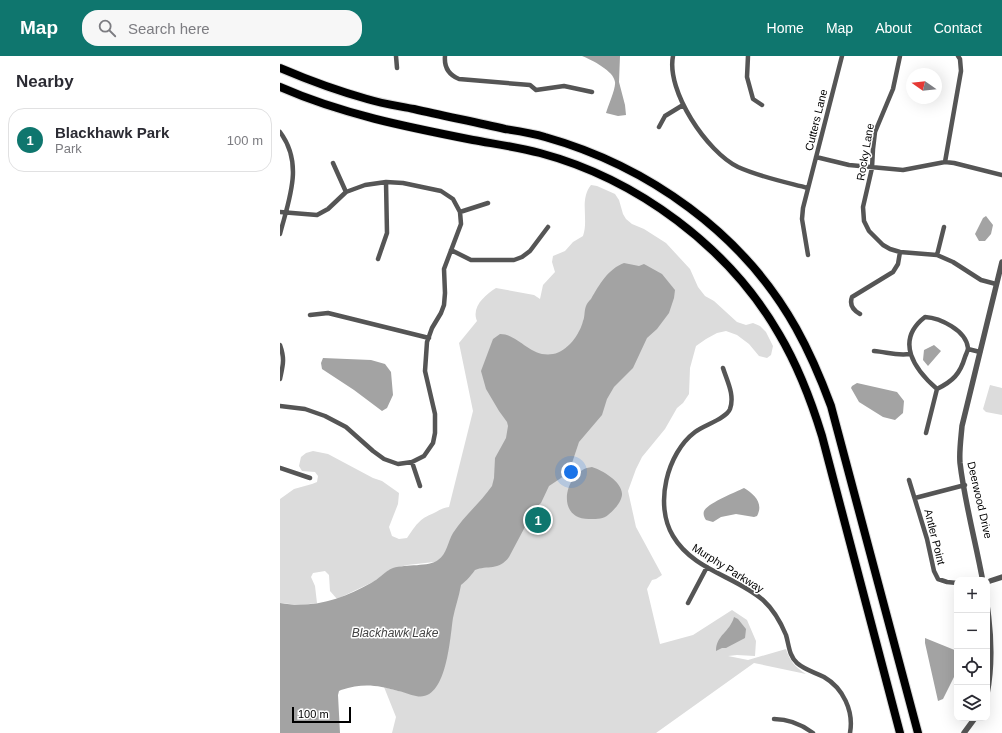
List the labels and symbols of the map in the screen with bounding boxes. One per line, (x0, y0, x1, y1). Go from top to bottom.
north arrow (906, 68, 942, 104)
street label: Cutters Lane (803, 88, 829, 152)
street label: Rocky Lane (854, 122, 876, 182)
street label: Deerwood Drive (965, 460, 995, 540)
your location (561, 462, 581, 482)
pin: 1 (525, 505, 551, 535)
street label: Antler Point (922, 508, 948, 566)
street label: Murphy Parkway (690, 541, 766, 595)
water label: Blackhawk Lake (352, 626, 439, 640)
scale bar (292, 705, 351, 724)

